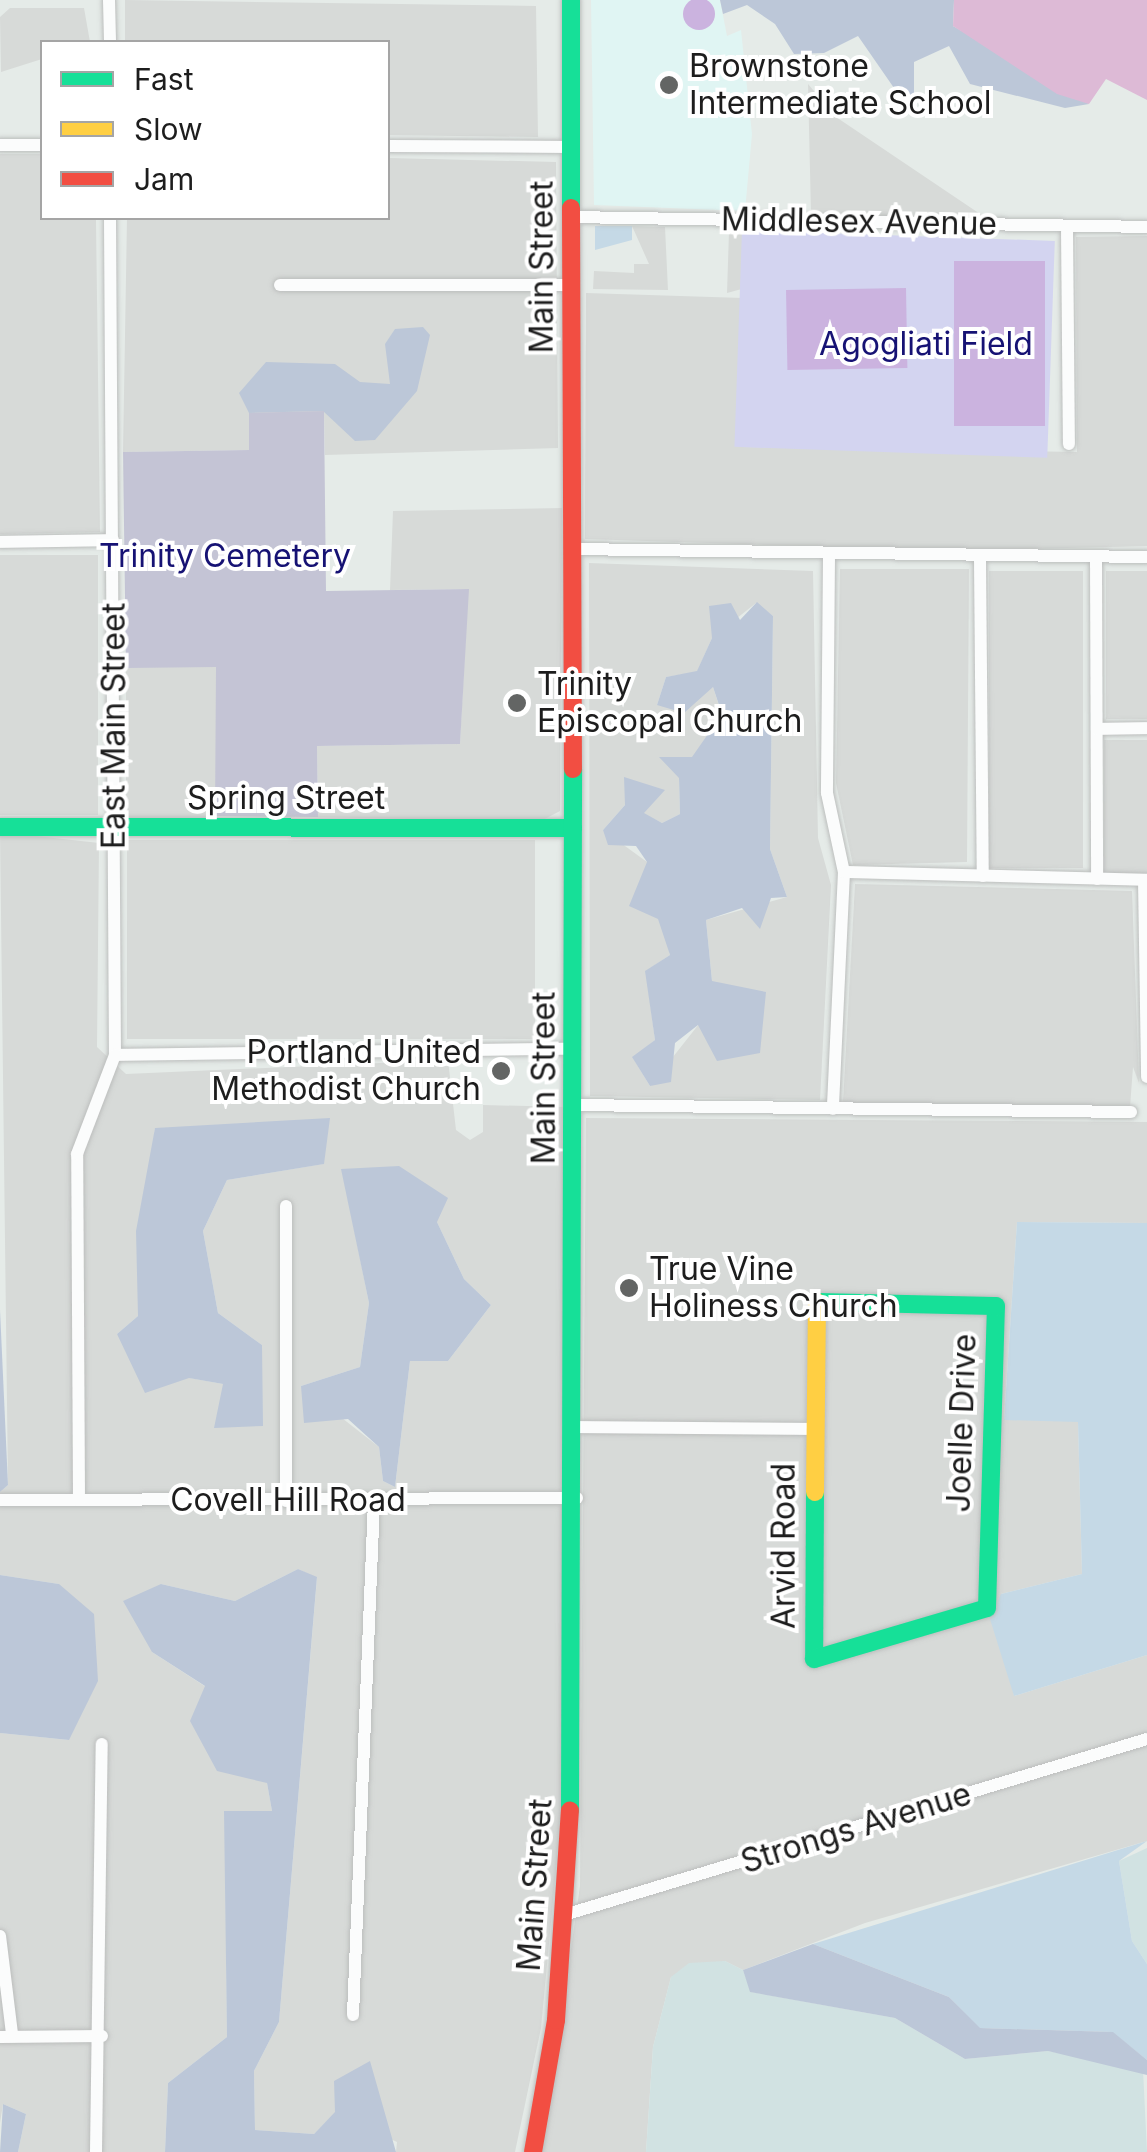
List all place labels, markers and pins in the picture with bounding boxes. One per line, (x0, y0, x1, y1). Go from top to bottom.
place label: Brownstone Intermediate School (689, 48, 992, 123)
marker: Brownstone Intermediate School (658, 74, 680, 96)
place label: Trinity Episcopal Church (537, 666, 802, 741)
marker: Trinity Episcopal Church (506, 692, 528, 714)
place label: Portland United Methodist Church (211, 1034, 481, 1109)
marker: Portland United Methodist Church (490, 1060, 512, 1082)
place label: True Vine Holiness Church (649, 1251, 898, 1326)
marker: True Vine Holiness Church (618, 1277, 640, 1299)

